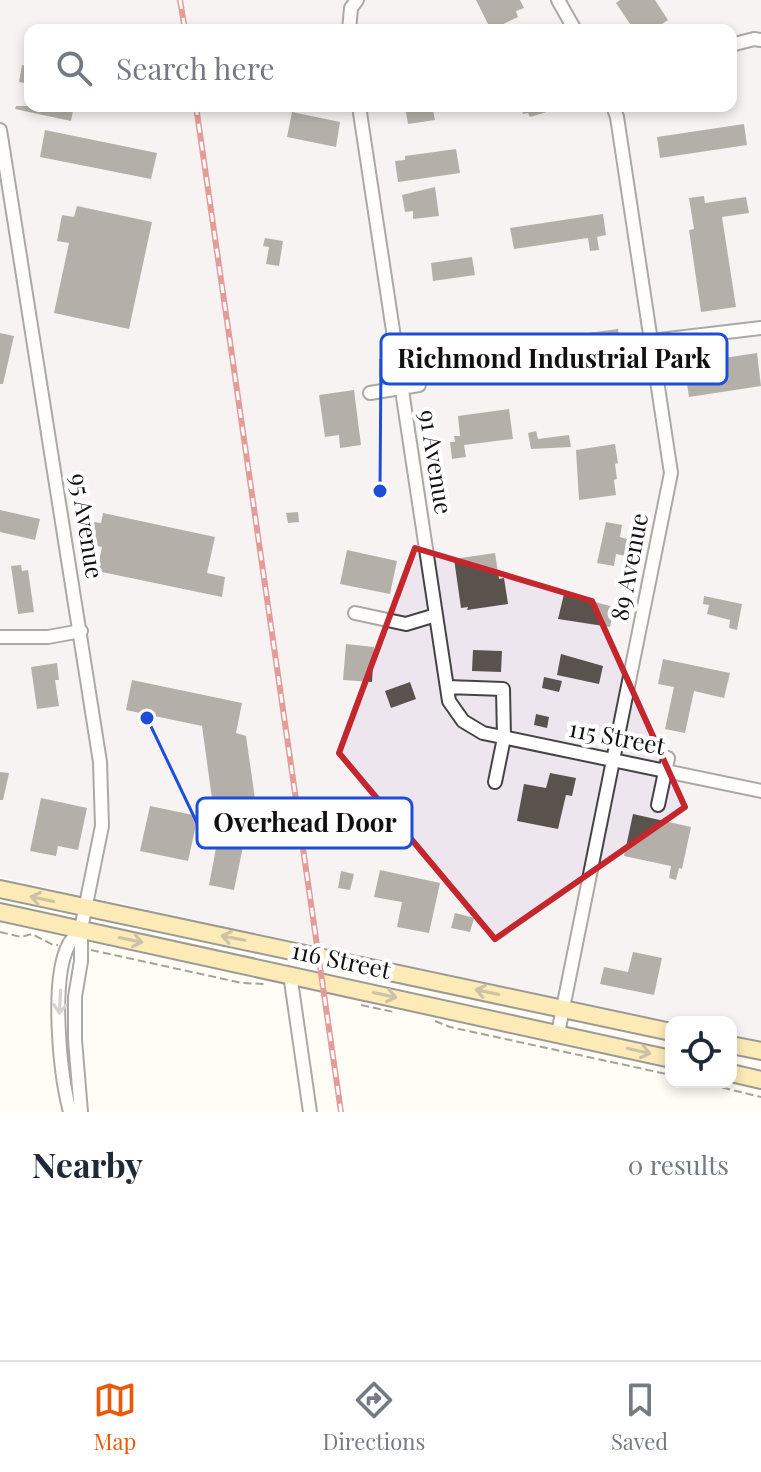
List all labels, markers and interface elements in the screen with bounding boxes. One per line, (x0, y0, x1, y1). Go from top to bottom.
search box (24, 24, 737, 112)
icon: search (52, 46, 96, 90)
text: Search here (116, 48, 275, 88)
callout: Richmond Industrial Park (381, 334, 727, 384)
text: Richmond Industrial Park (397, 340, 711, 375)
street label: 91 Avenue (413, 407, 461, 516)
street label: 95 Avenue (64, 471, 112, 581)
street label: 89 Avenue (602, 510, 654, 623)
street label: 115 Street (566, 711, 669, 761)
callout: Overhead Door (197, 798, 412, 848)
text: Overhead Door (213, 804, 397, 839)
one-way arrow (30, 891, 56, 906)
one-way arrow (221, 930, 246, 945)
one-way arrow (118, 933, 143, 948)
street label: 116 Street (289, 933, 394, 985)
one-way arrow (475, 984, 501, 999)
one-way arrow (52, 988, 67, 1015)
one-way arrow (372, 988, 398, 1003)
map controls (665, 1016, 737, 1088)
button: locate (665, 1016, 737, 1088)
one-way arrow (626, 1045, 651, 1060)
text: Nearby (32, 1141, 143, 1187)
text: 0 results (628, 1147, 729, 1182)
tab: Map (93, 1378, 137, 1456)
tab: Directions (322, 1378, 425, 1456)
tab: Saved (611, 1378, 668, 1456)

